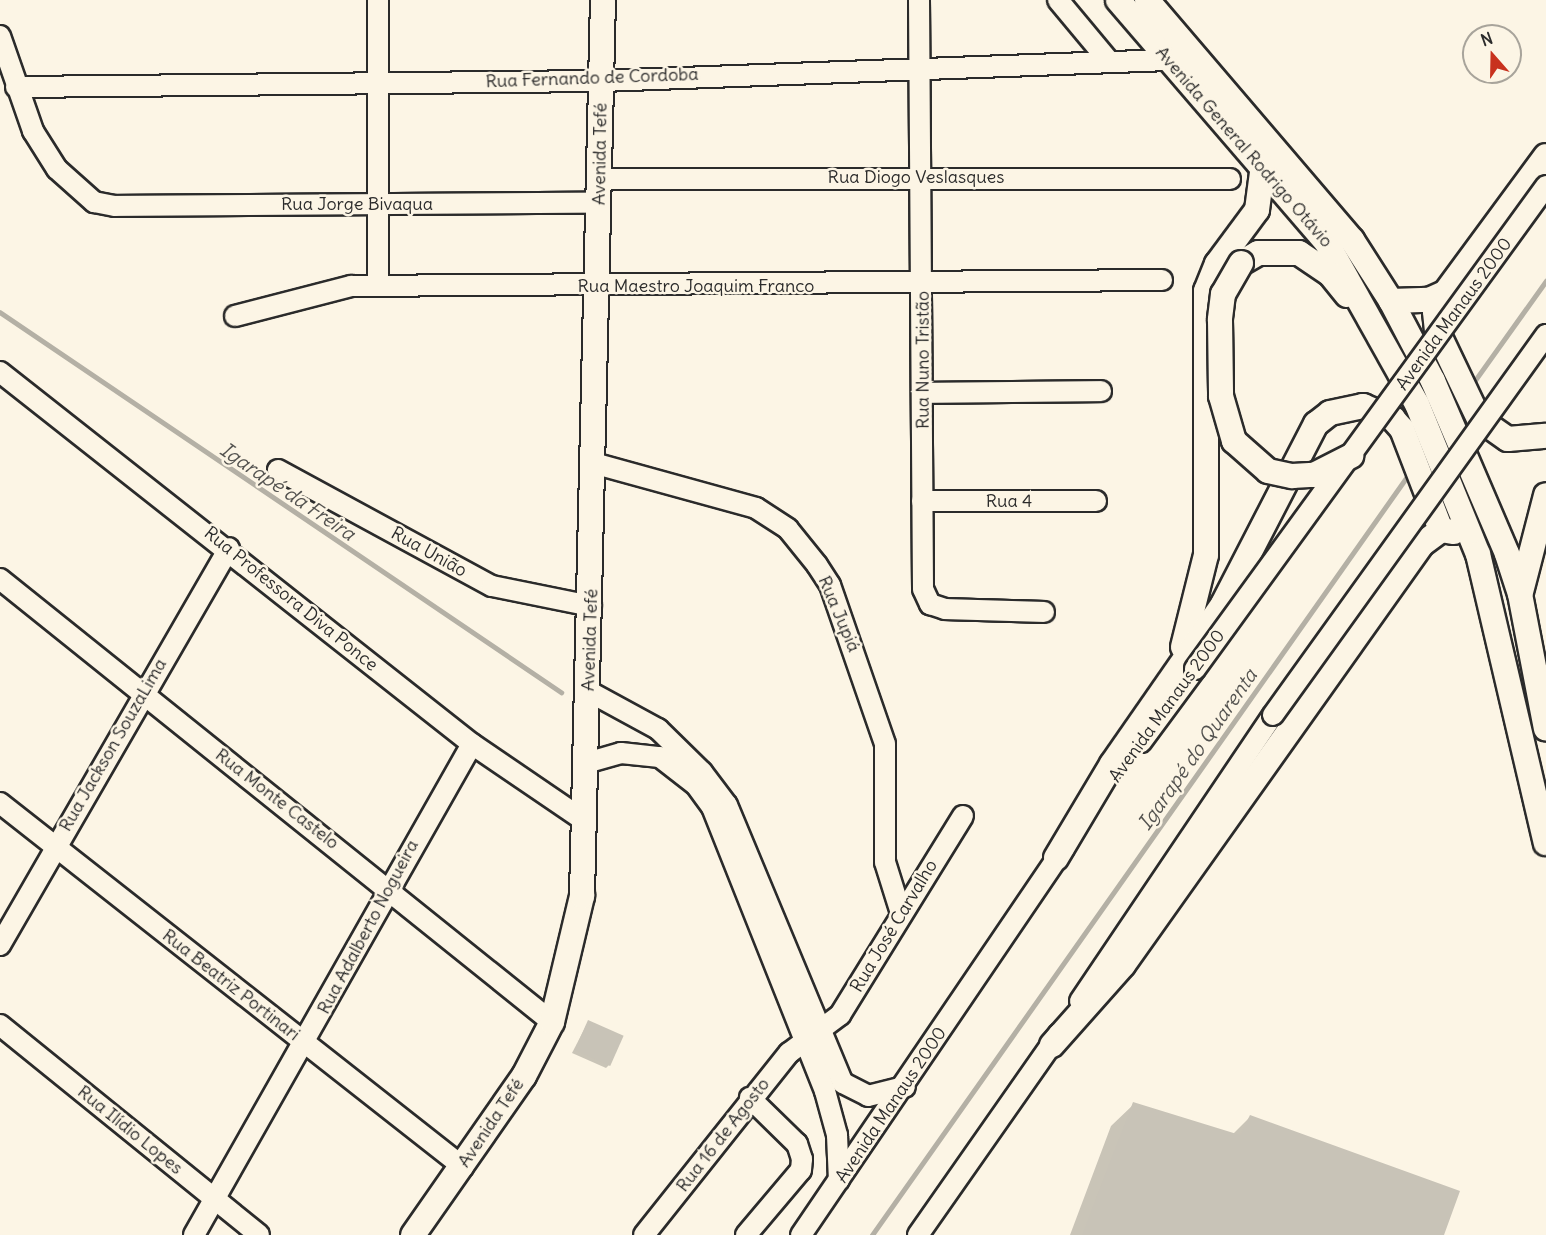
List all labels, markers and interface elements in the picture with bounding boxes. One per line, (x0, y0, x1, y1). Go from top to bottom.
north arrow (1462, 24, 1522, 84)
text: N (1478, 28, 1495, 50)
street label: Avenida General Rodrigo Otávio (1151, 42, 1337, 252)
street label: Rua Fernando de Cordoba (485, 63, 699, 93)
street label: Avenida Tefé (588, 103, 612, 205)
street label: Rua Diogo Veslasques (828, 166, 1004, 188)
street label: Rua Jorge Bivaqua (281, 193, 433, 215)
street label: Avenida Manaus 2000 (1391, 234, 1517, 394)
street label: Rua Maestro Joaquim Franco (578, 275, 814, 297)
street label: Rua Nuno Tristão (912, 291, 934, 429)
water label: Igarapé da Freira (216, 437, 360, 545)
street label: Rua 4 (986, 490, 1032, 512)
street label: Rua Professora Diva Ponce (200, 522, 382, 676)
street label: Rua União (387, 522, 471, 582)
street label: Rua Jupiá (813, 573, 865, 655)
street label: Avenida Tefé (577, 588, 603, 692)
street label: Avenida Manaus 2000 (1104, 626, 1230, 786)
street label: Rua Jackson SouzaLima (55, 655, 171, 835)
water label: Igarapé do Quarenta (1132, 664, 1262, 834)
street label: Rua Monte Castelo (211, 744, 343, 854)
street label: Rua Adalberto Nogueira (313, 836, 423, 1018)
street label: Rua José Carvalho (846, 856, 942, 996)
street label: Rua Beatriz Portinari (158, 925, 304, 1045)
street label: Avenida Manaus 2000 (831, 1023, 951, 1187)
street label: Avenida Tefé (453, 1074, 529, 1172)
street label: Rua 16 de Agosto (672, 1074, 774, 1196)
street label: Rua Ilídio Lopes (73, 1081, 187, 1179)

